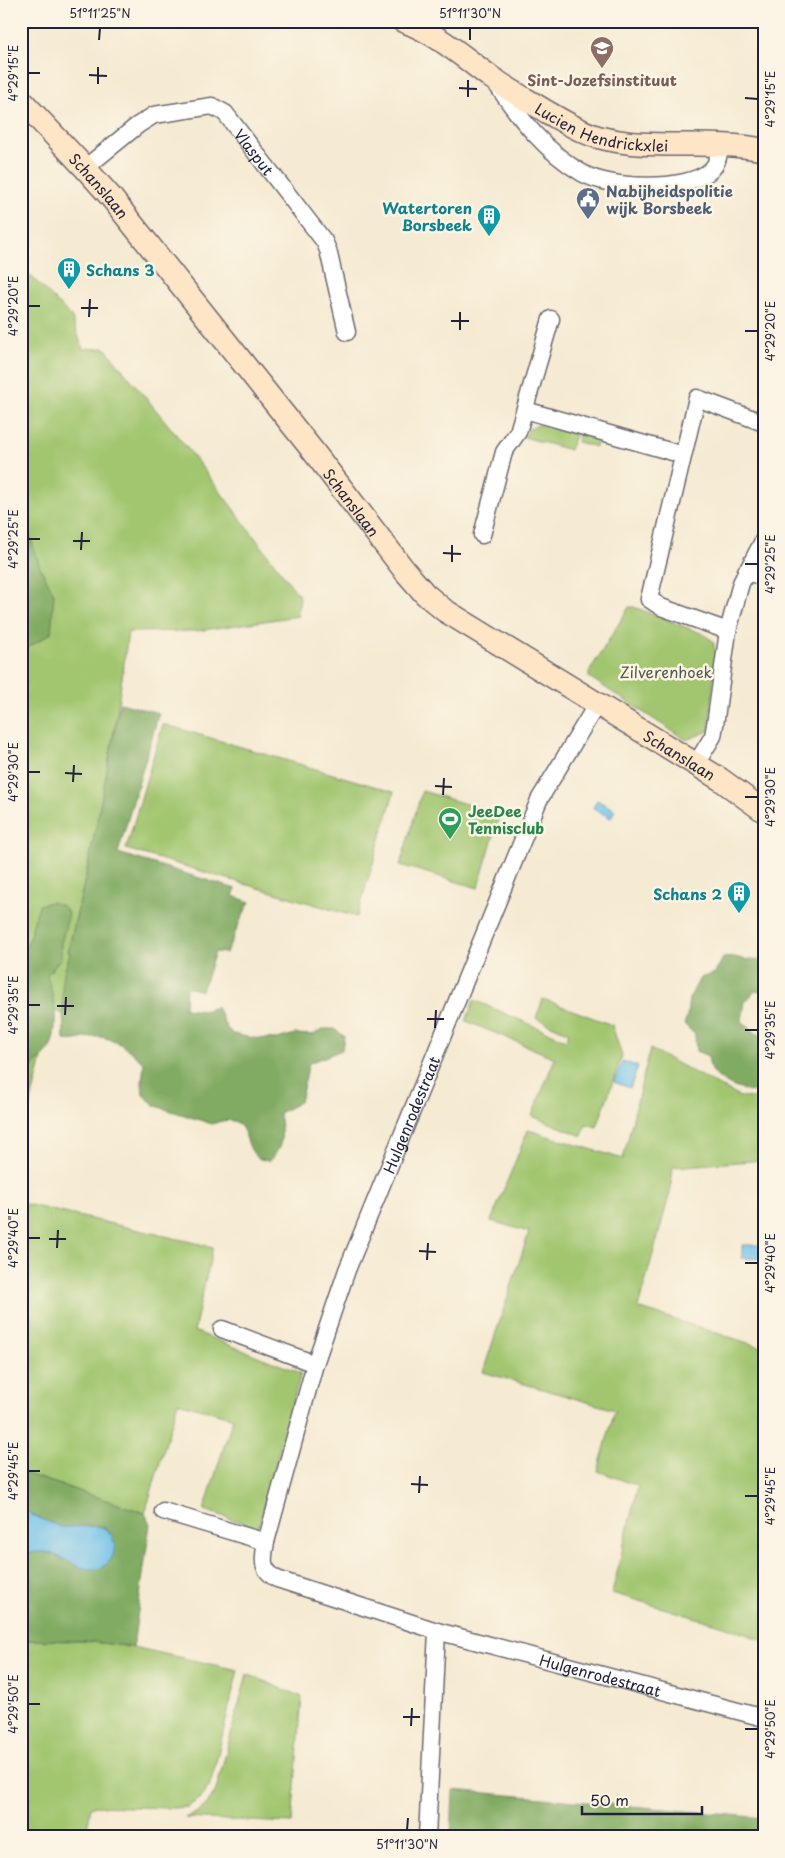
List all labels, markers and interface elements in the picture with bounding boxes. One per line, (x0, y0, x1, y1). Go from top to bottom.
text: 51°11'25"N (69, 4, 131, 22)
text: 51°11'30"N (439, 4, 501, 22)
school or university icon: Sint-Jozefsinstituut (589, 35, 615, 69)
text: 4°29'15"E (4, 45, 22, 101)
place label: Sint-Jozefsinstituut (527, 68, 677, 91)
text: 4°29'15"E (761, 71, 779, 127)
street label: Lucien Hendrickxlei (531, 96, 668, 156)
street label: Vlasput (229, 123, 280, 180)
street label: Schanslaan (64, 147, 135, 223)
place label: Nabijheidspolitie wijk Borsbeek (606, 179, 733, 219)
public building icon: Nabijheidspolitie wijk Borsbeek (575, 186, 601, 220)
place label: Watertoren Borsbeek (382, 196, 472, 236)
building icon: Watertoren Borsbeek (476, 203, 502, 237)
building icon: Schans 3 (56, 256, 82, 290)
place label: Schans 3 (86, 258, 155, 281)
text: 4°29'20"E (4, 276, 22, 336)
text: 4°29'20"E (761, 301, 779, 361)
street label: Schanslaan (318, 463, 386, 541)
text: 4°29'25"E (4, 509, 22, 569)
text: 4°29'25"E (761, 534, 779, 594)
park label: Zilverenhoek (620, 660, 713, 683)
street label: Schanslaan (639, 724, 720, 785)
text: 4°29'30"E (4, 742, 22, 802)
text: 4°29'30"E (761, 767, 779, 827)
place label: JeeDee Tennisclub (468, 799, 544, 839)
sports icon: JeeDee Tennisclub (437, 806, 463, 840)
building icon: Schans 2 (726, 880, 752, 914)
place label: Schans 2 (653, 882, 722, 905)
text: 4°29'35"E (4, 975, 22, 1035)
text: 4°29'35"E (761, 1000, 779, 1060)
street label: Hulgenrodestraat (376, 1052, 445, 1177)
text: 4°29'40"E (4, 1208, 22, 1268)
text: 4°29'40"E (761, 1233, 779, 1293)
text: 4°29'45"E (4, 1442, 22, 1500)
text: 4°29'45"E (761, 1467, 779, 1525)
street label: Hulgenrodestraat (537, 1647, 664, 1702)
text: 4°29'50"E (4, 1674, 22, 1734)
text: 4°29'50"E (761, 1699, 779, 1759)
scale bar (582, 1783, 702, 1815)
text: 50 m (590, 1788, 629, 1811)
text: 51°11'30"N (376, 1835, 438, 1853)

